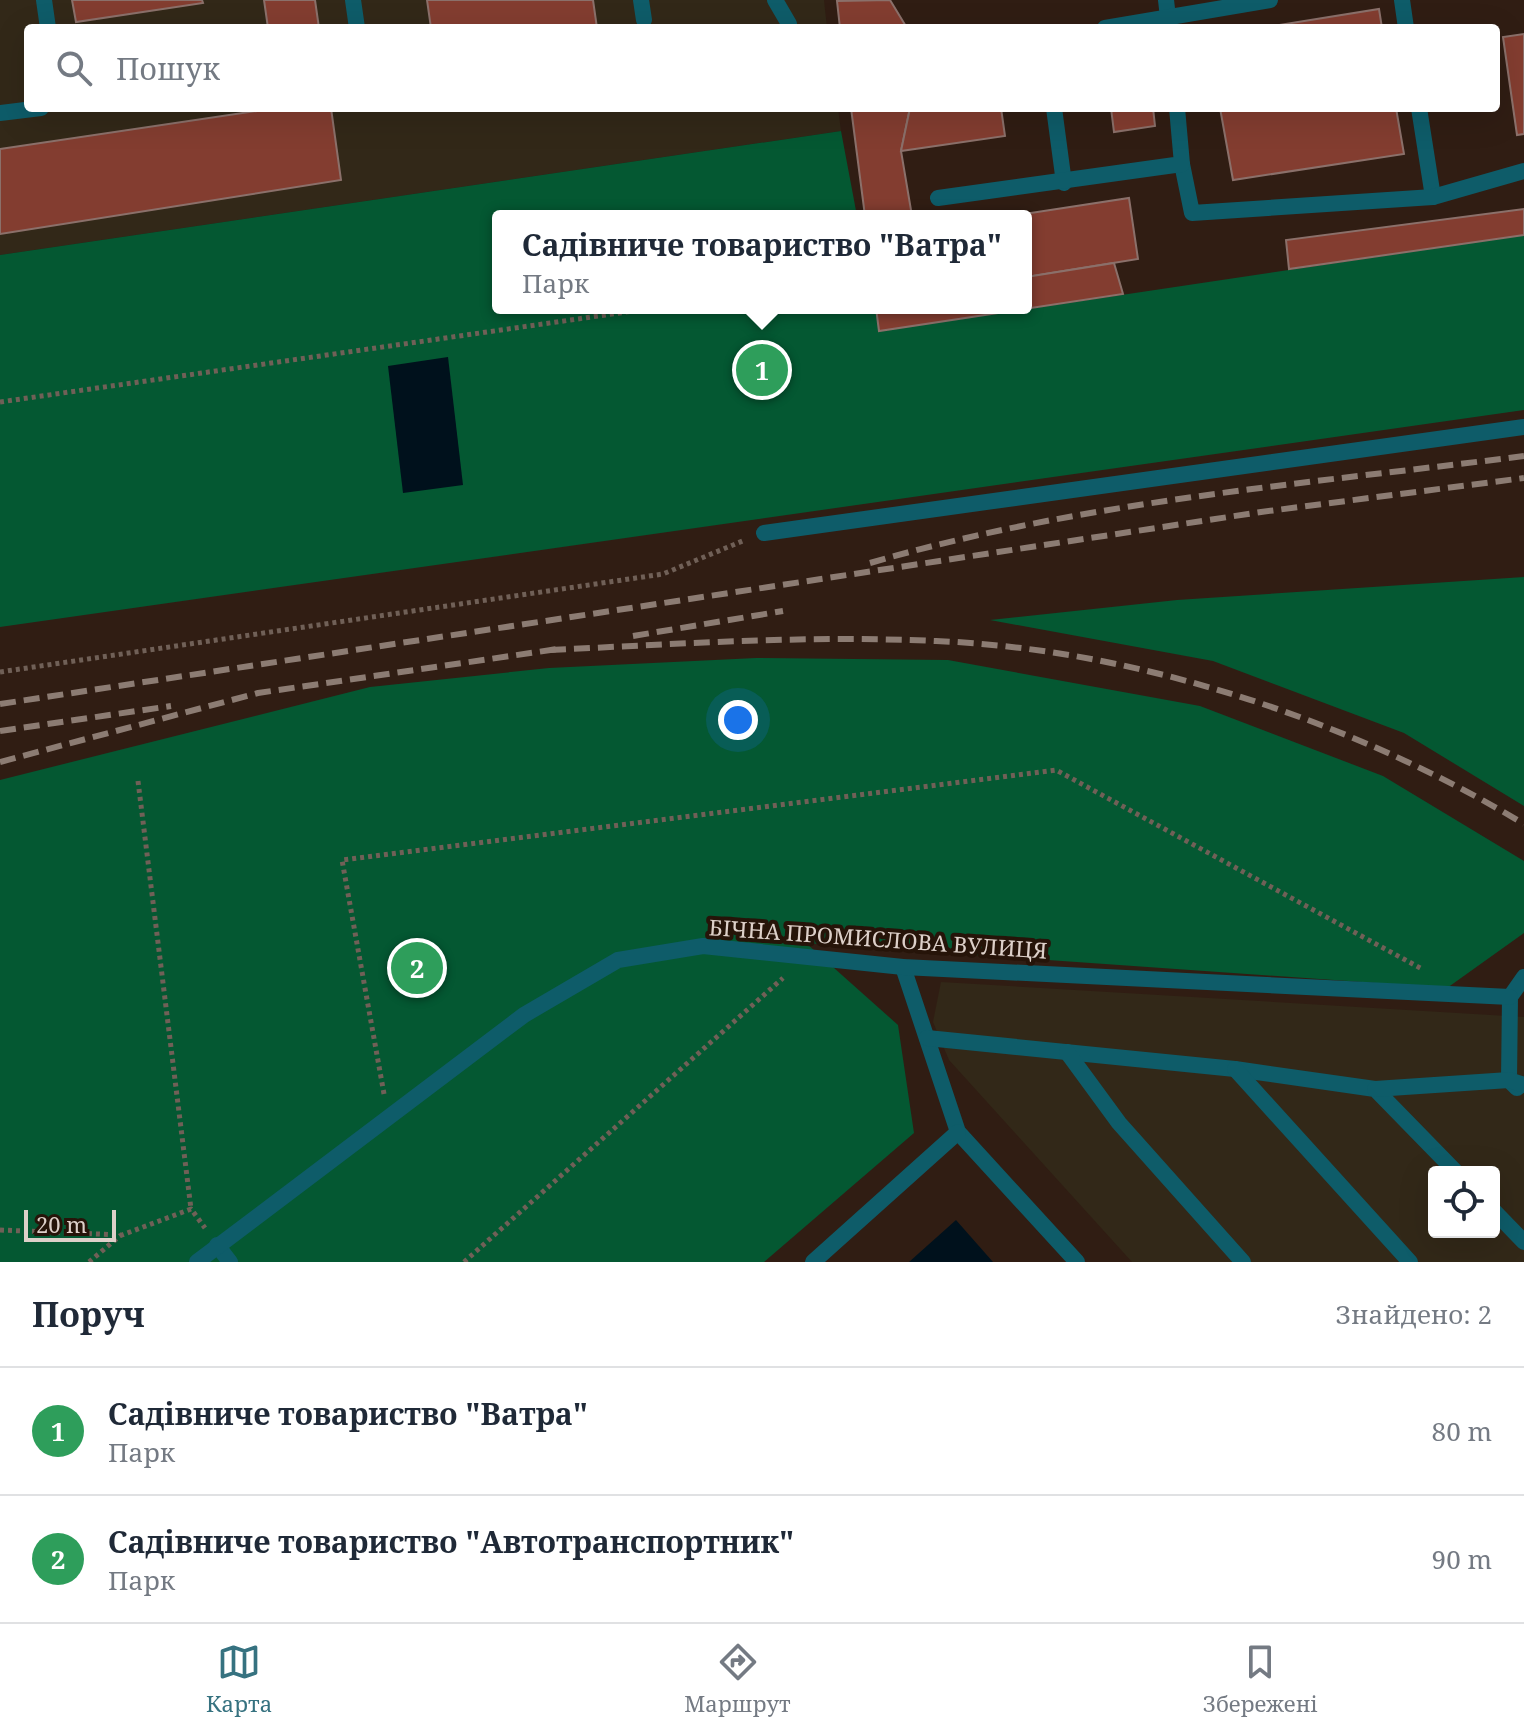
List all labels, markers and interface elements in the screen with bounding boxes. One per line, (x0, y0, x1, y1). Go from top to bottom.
search box (24, 24, 1500, 112)
icon: search (52, 46, 96, 90)
text: Пошук (116, 48, 220, 89)
popup (492, 210, 1032, 314)
text: Садівниче товариство "Ватра" (522, 224, 1002, 265)
text: Парк (522, 265, 589, 301)
pin: 1 (736, 340, 788, 400)
your location (718, 700, 758, 740)
street label: БІЧНА ПРОМИСЛОВА ВУЛИЦЯ (708, 911, 1048, 965)
pin: 2 (391, 938, 443, 998)
map controls (1428, 1166, 1500, 1238)
button: locate (1428, 1166, 1500, 1238)
scale bar (24, 1206, 116, 1242)
text: 20 m (36, 1209, 87, 1239)
text: Поруч (32, 1291, 145, 1337)
text: Знайдено: 2 (1336, 1296, 1492, 1332)
text: Садівниче товариство "Ватра" (108, 1393, 588, 1434)
text: 1 (51, 1413, 65, 1449)
text: 80 m (1432, 1413, 1492, 1449)
text: Парк (108, 1434, 175, 1470)
text: Садівниче товариство "Автотранспортник" (108, 1521, 794, 1562)
text: 2 (51, 1541, 65, 1577)
text: 90 m (1432, 1541, 1492, 1577)
text: Парк (108, 1562, 175, 1598)
tab: Карта (206, 1640, 272, 1718)
tab: Маршрут (684, 1640, 791, 1718)
tab: Збережені (1203, 1640, 1318, 1718)

